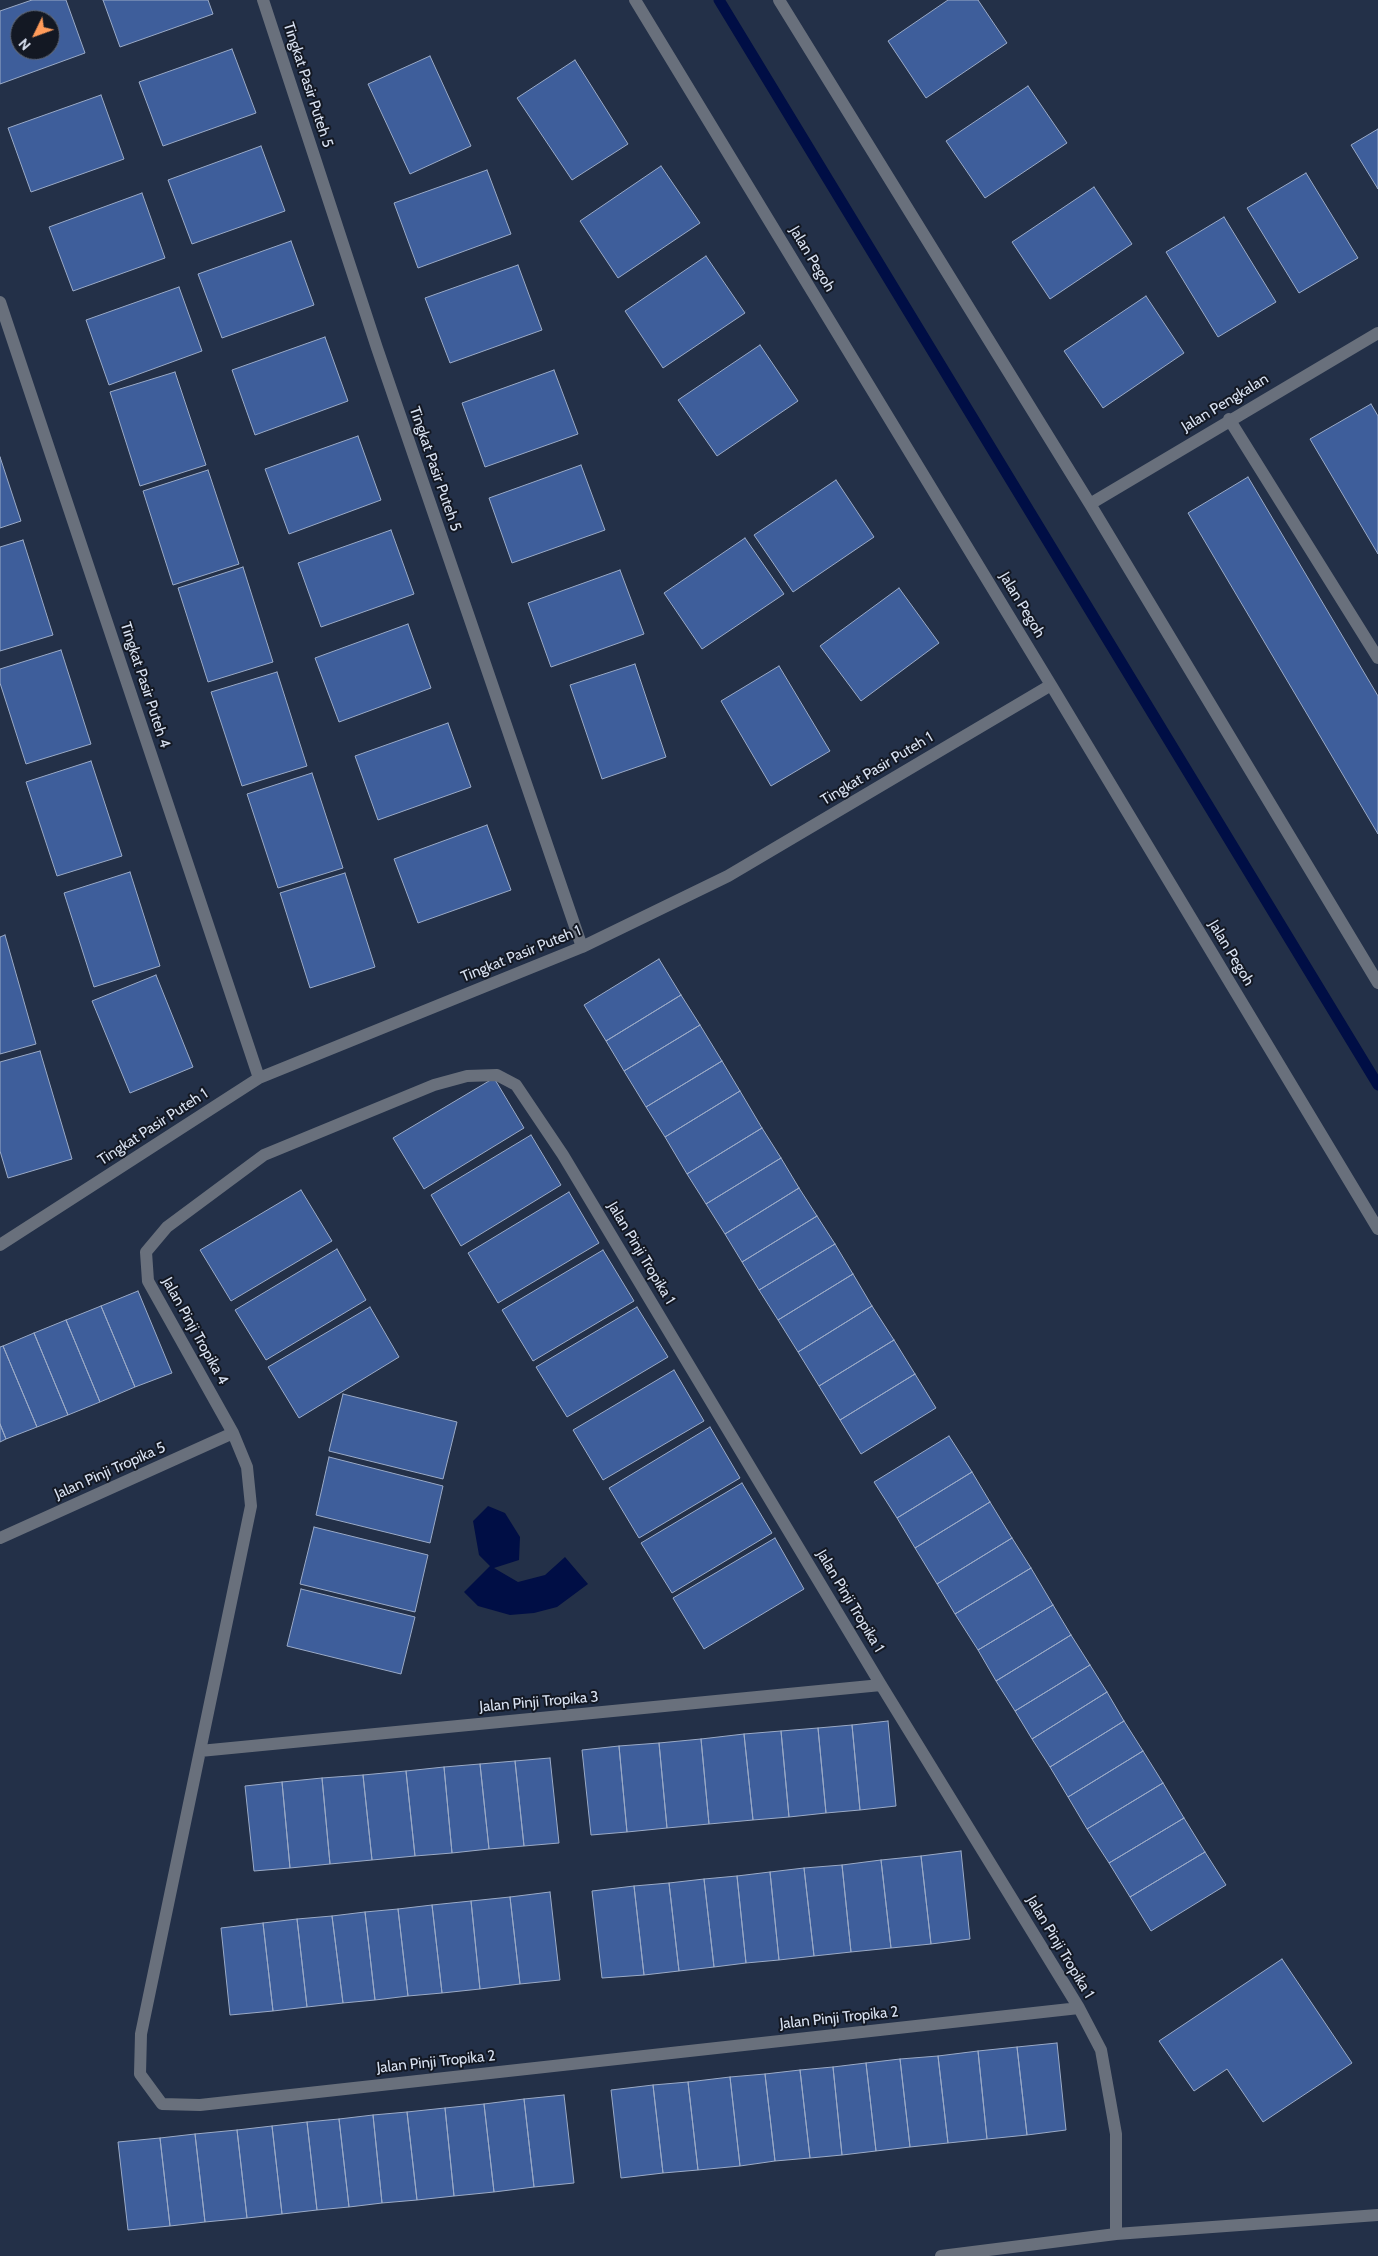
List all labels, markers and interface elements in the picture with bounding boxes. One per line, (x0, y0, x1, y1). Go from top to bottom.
north arrow (10, 10, 60, 60)
street label: Tingkat Pasir Puteh 5 (279, 20, 337, 150)
text: N (15, 35, 35, 54)
street label: Jalan Pegoh (785, 223, 839, 295)
street label: Jalan Pengkalan (1178, 370, 1272, 436)
street label: Tingkat Pasir Puteh 5 (405, 404, 465, 534)
street label: Jalan Pegoh (995, 569, 1049, 641)
street label: Tingkat Pasir Puteh 4 (116, 620, 174, 750)
street label: Tingkat Pasir Puteh 1 (818, 728, 936, 810)
street label: Jalan Pegoh (1204, 917, 1258, 989)
street label: Tingkat Pasir Puteh 1 (459, 922, 583, 986)
street label: Tingkat Pasir Puteh 1 (95, 1085, 211, 1169)
street label: Jalan Pinji Tropika 1 (603, 1199, 679, 1307)
street label: Jalan Pinji Tropika 4 (158, 1274, 232, 1388)
street label: Jalan Pinji Tropika 5 (52, 1438, 168, 1504)
street label: Jalan Pinji Tropika 1 (812, 1547, 888, 1655)
street label: Jalan Pinji Tropika 3 (479, 1688, 599, 1716)
street label: Jalan Pinji Tropika 1 (1022, 1893, 1098, 2001)
street label: Jalan Pinji Tropika 2 (779, 2003, 899, 2033)
street label: Jalan Pinji Tropika 2 (376, 2047, 496, 2077)

